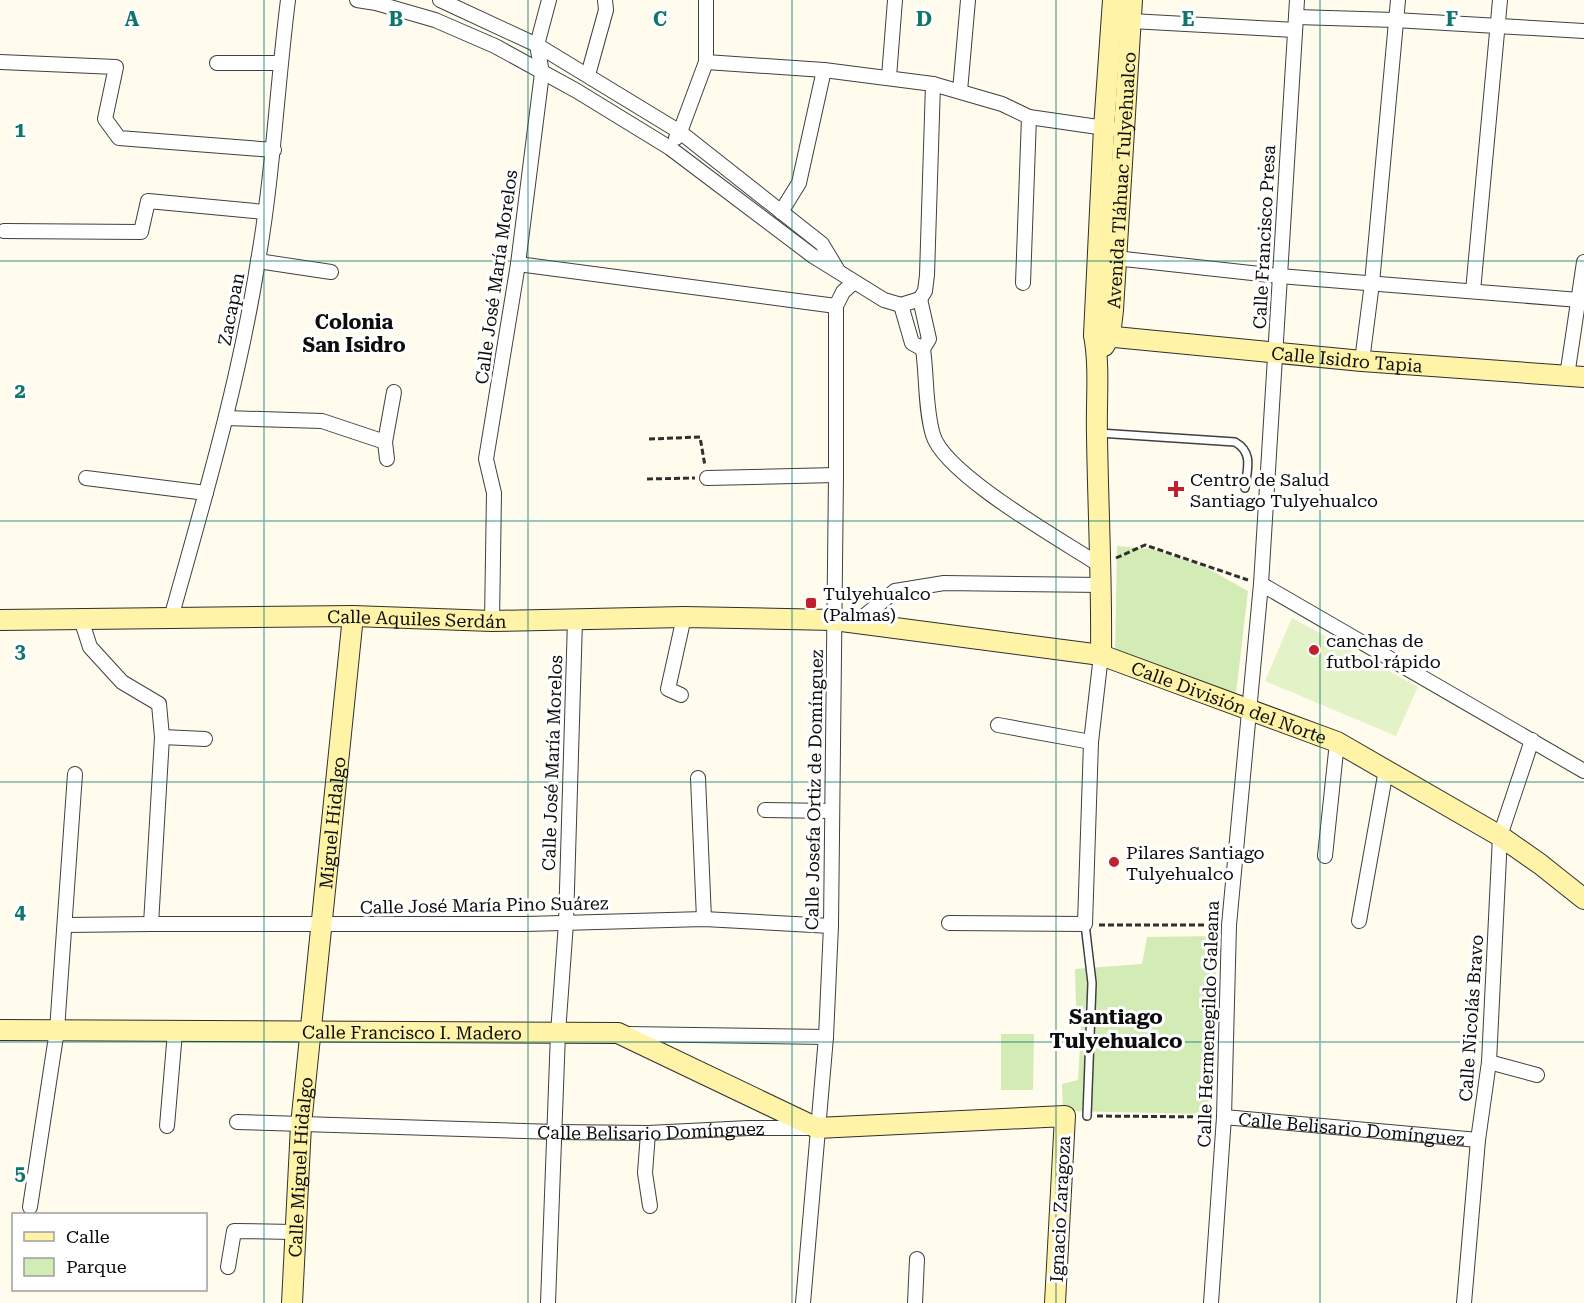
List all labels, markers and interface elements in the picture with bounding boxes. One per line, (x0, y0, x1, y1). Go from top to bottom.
text: A (125, 7, 140, 31)
text: B (389, 7, 403, 31)
text: C (653, 7, 667, 31)
text: D (916, 7, 932, 31)
text: E (1182, 7, 1195, 31)
text: F (1446, 7, 1458, 31)
street label: Avenida Tláhuac Tulyehualco (1103, 51, 1139, 309)
text: 1 (14, 118, 26, 142)
street label: Calle Francisco Presa (1249, 144, 1279, 330)
street label: Calle José María Morelos (471, 168, 521, 386)
street label: Zacapan (214, 270, 248, 347)
district label: Colonia San Isidro (302, 310, 406, 357)
street label: Calle Isidro Tapia (1270, 342, 1423, 376)
text: 2 (14, 379, 26, 403)
place label: Centro de Salud Santiago Tulyehualco (1190, 469, 1378, 511)
marker: Centro de Salud Santiago Tulyehualco (1167, 480, 1185, 498)
place label: Tulyehualco (Palmas) (823, 583, 931, 625)
marker: Tulyehualco (Palmas) (804, 596, 818, 610)
street label: Calle Aquiles Serdán (327, 605, 507, 632)
place label: canchas de futbol rápido (1326, 630, 1441, 672)
text: 3 (14, 639, 26, 663)
marker: canchas de futbol rápido (1307, 643, 1321, 657)
street label: Calle Josefa Ortiz de Domínguez (801, 649, 827, 930)
street label: Calle José María Morelos (538, 655, 566, 871)
street label: Calle División del Norte (1129, 657, 1330, 748)
street label: Miguel Hidalgo (315, 756, 349, 890)
place label: Pilares Santiago Tulyehualco (1126, 842, 1265, 884)
marker: Pilares Santiago Tulyehualco (1107, 855, 1121, 869)
street label: Calle José María Pino Suárez (360, 892, 609, 918)
text: 4 (14, 900, 26, 924)
street label: Calle Hermenegildo Galeana (1193, 900, 1223, 1148)
street label: Calle Nicolás Bravo (1455, 934, 1487, 1102)
district label: Santiago Tulyehualco (1049, 1005, 1183, 1053)
street label: Calle Francisco I. Madero (302, 1021, 522, 1043)
street label: Calle Miguel Hidalgo (284, 1076, 316, 1258)
street label: Calle Belisario Domínguez (1237, 1108, 1466, 1149)
street label: Calle Belisario Domínguez (537, 1118, 765, 1144)
street label: Ignacio Zaragoza (1046, 1135, 1074, 1283)
text: 5 (14, 1161, 26, 1185)
legend (12, 1213, 207, 1291)
text: Calle (66, 1226, 110, 1247)
text: Parque (66, 1256, 127, 1277)

